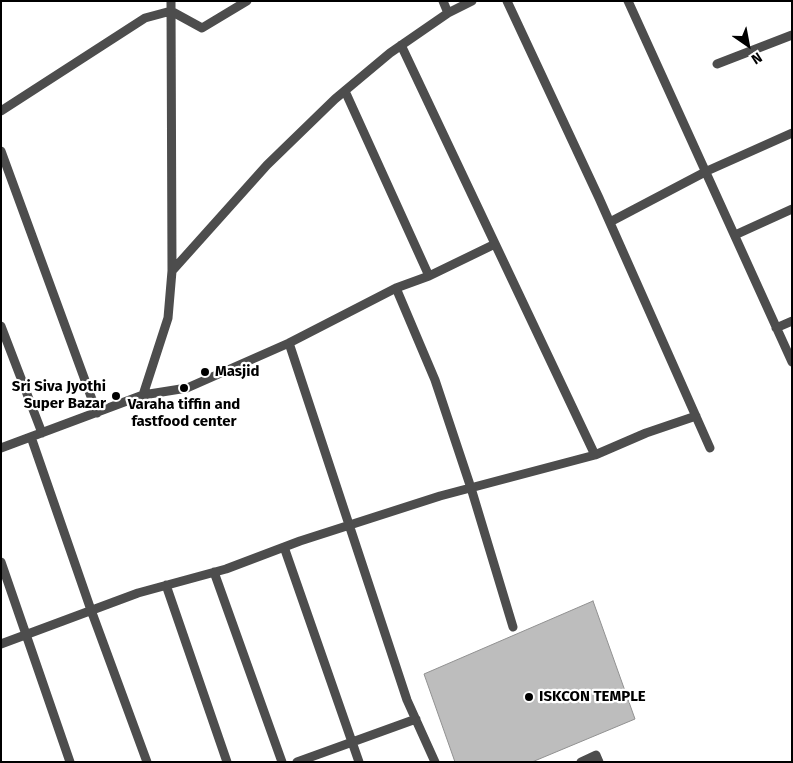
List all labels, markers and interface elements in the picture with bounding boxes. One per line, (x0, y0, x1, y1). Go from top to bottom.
north arrow (723, 20, 773, 70)
text: N (748, 48, 765, 68)
place label: Masjid (215, 363, 260, 381)
marker: Masjid (199, 366, 211, 378)
place label: Sri Siva Jyothi Super Bazar (12, 378, 106, 413)
marker: Varaha tiffin and fastfood center (178, 382, 190, 394)
marker: Sri Siva Jyothi Super Bazar (110, 390, 122, 402)
place label: Varaha tiffin and fastfood center (128, 396, 240, 431)
place label: ISKCON TEMPLE (539, 688, 646, 706)
marker: ISKCON TEMPLE (523, 691, 535, 703)

